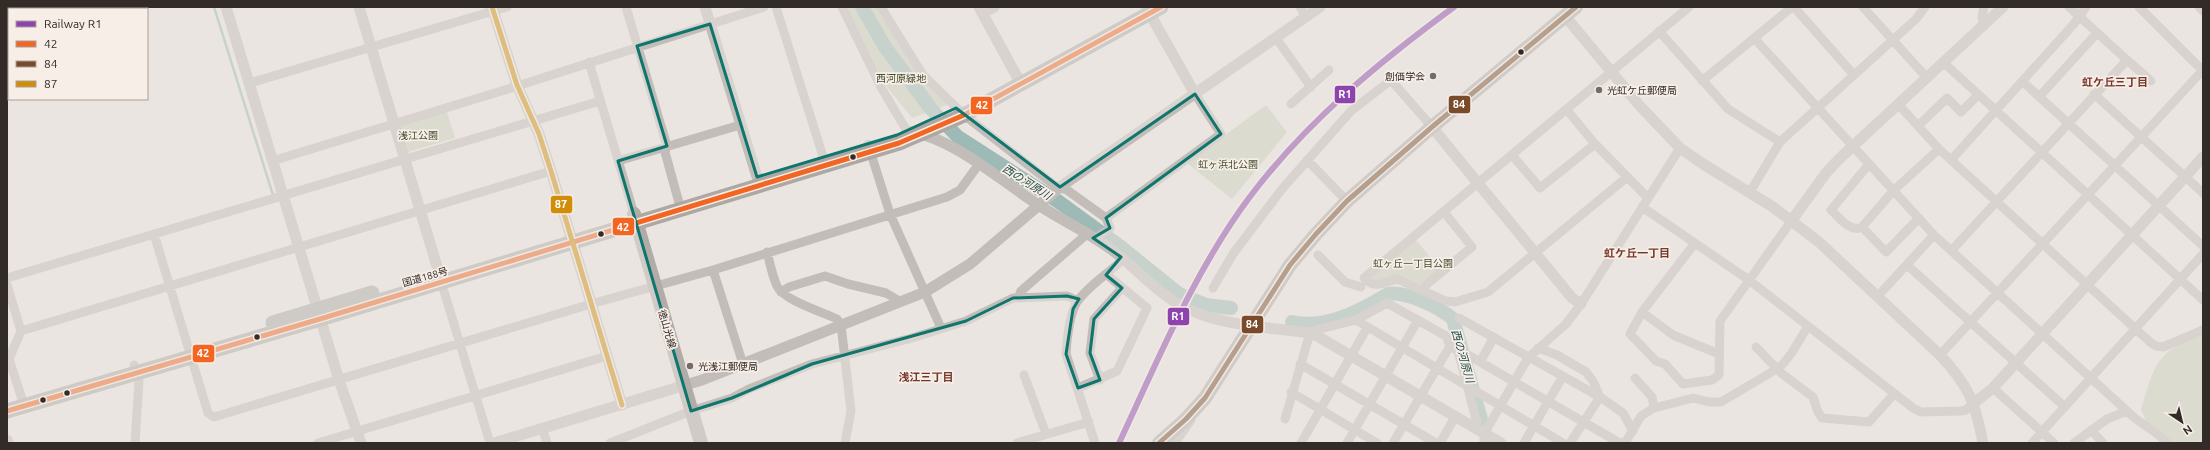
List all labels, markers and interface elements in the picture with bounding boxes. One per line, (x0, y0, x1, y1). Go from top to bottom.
legend (8, 8, 148, 100)
text: Railway R1 (44, 17, 102, 30)
text: 42 (44, 37, 58, 50)
unlabelled marker (1516, 47, 1526, 57)
text: 84 (44, 57, 58, 70)
place label: 創価学会 (1385, 71, 1425, 82)
marker: 創価学会 (1428, 71, 1438, 81)
park label: 西河原緑地 (876, 73, 927, 84)
district label: 虹ケ丘三丁目 (2082, 76, 2148, 88)
text: 87 (44, 77, 58, 90)
line badge: R1 (1334, 85, 1356, 104)
marker: 光虹ケ丘郵便局 (1594, 85, 1604, 95)
place label: 光虹ケ丘郵便局 (1607, 85, 1677, 96)
text: R1 (1338, 88, 1352, 100)
line badge: 84 (1448, 95, 1471, 114)
line badge: 42 (970, 96, 993, 115)
text: 84 (1453, 98, 1465, 110)
text: 42 (976, 99, 988, 111)
park label: 浅江公園 (398, 130, 438, 141)
unlabelled marker (848, 152, 858, 162)
park label: 虹ヶ浜北公園 (1198, 159, 1258, 170)
water label: 西の河原川 (1001, 162, 1054, 203)
line badge: 87 (550, 195, 573, 214)
text: 87 (555, 198, 567, 210)
line badge: 42 (612, 217, 635, 236)
text: 42 (617, 221, 629, 233)
unlabelled marker (596, 229, 606, 239)
district label: 虹ケ丘一丁目 (1604, 247, 1670, 259)
park label: 虹ヶ丘一丁目公園 (1373, 258, 1453, 269)
street label: 国道188号 (401, 265, 449, 289)
line badge: R1 (1167, 307, 1190, 326)
street label: 徳山光線 (656, 308, 678, 350)
text: R1 (1171, 310, 1185, 322)
line badge: 84 (1241, 315, 1264, 334)
text: 84 (1246, 318, 1258, 330)
water label: 西の河原川 (1450, 328, 1477, 385)
unlabelled marker (252, 332, 262, 342)
line badge: 42 (192, 344, 215, 363)
text: 42 (197, 347, 209, 359)
marker: 光浅江郵便局 (685, 361, 695, 371)
place label: 光浅江郵便局 (698, 361, 758, 372)
district label: 浅江三丁目 (899, 371, 954, 383)
unlabelled marker (62, 388, 72, 398)
unlabelled marker (38, 395, 48, 405)
north arrow (2162, 402, 2202, 442)
text: N (2181, 423, 2195, 437)

